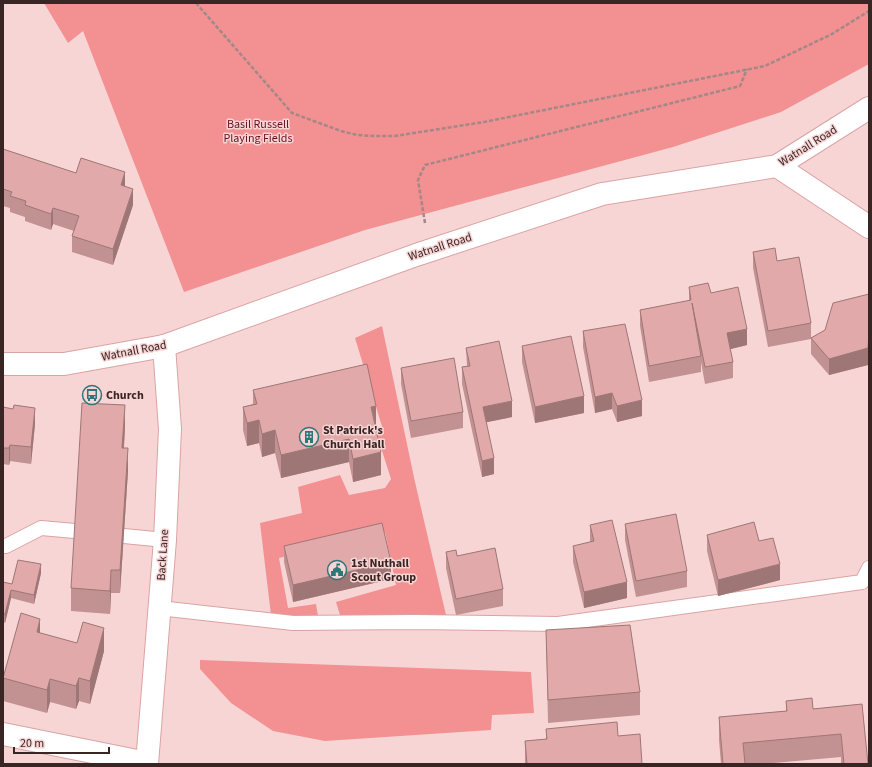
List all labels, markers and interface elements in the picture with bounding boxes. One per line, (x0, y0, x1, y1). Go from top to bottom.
park label: Basil Russell Playing Fields (223, 116, 293, 147)
street label: Watnall Road (775, 121, 841, 171)
street label: Watnall Road (406, 229, 474, 265)
street label: Watnall Road (100, 336, 168, 366)
bus stop icon: Church (81, 384, 103, 406)
place label: Church (106, 387, 144, 404)
place label: St Patrick's Church Hall (323, 422, 385, 453)
building icon: St Patrick's Church Hall (298, 426, 320, 448)
street label: Back Lane (153, 529, 173, 581)
place label: 1st Nuthall Scout Group (351, 555, 416, 586)
public building icon: 1st Nuthall Scout Group (326, 559, 348, 581)
scale bar (14, 729, 109, 755)
text: 20 m (20, 735, 44, 752)

